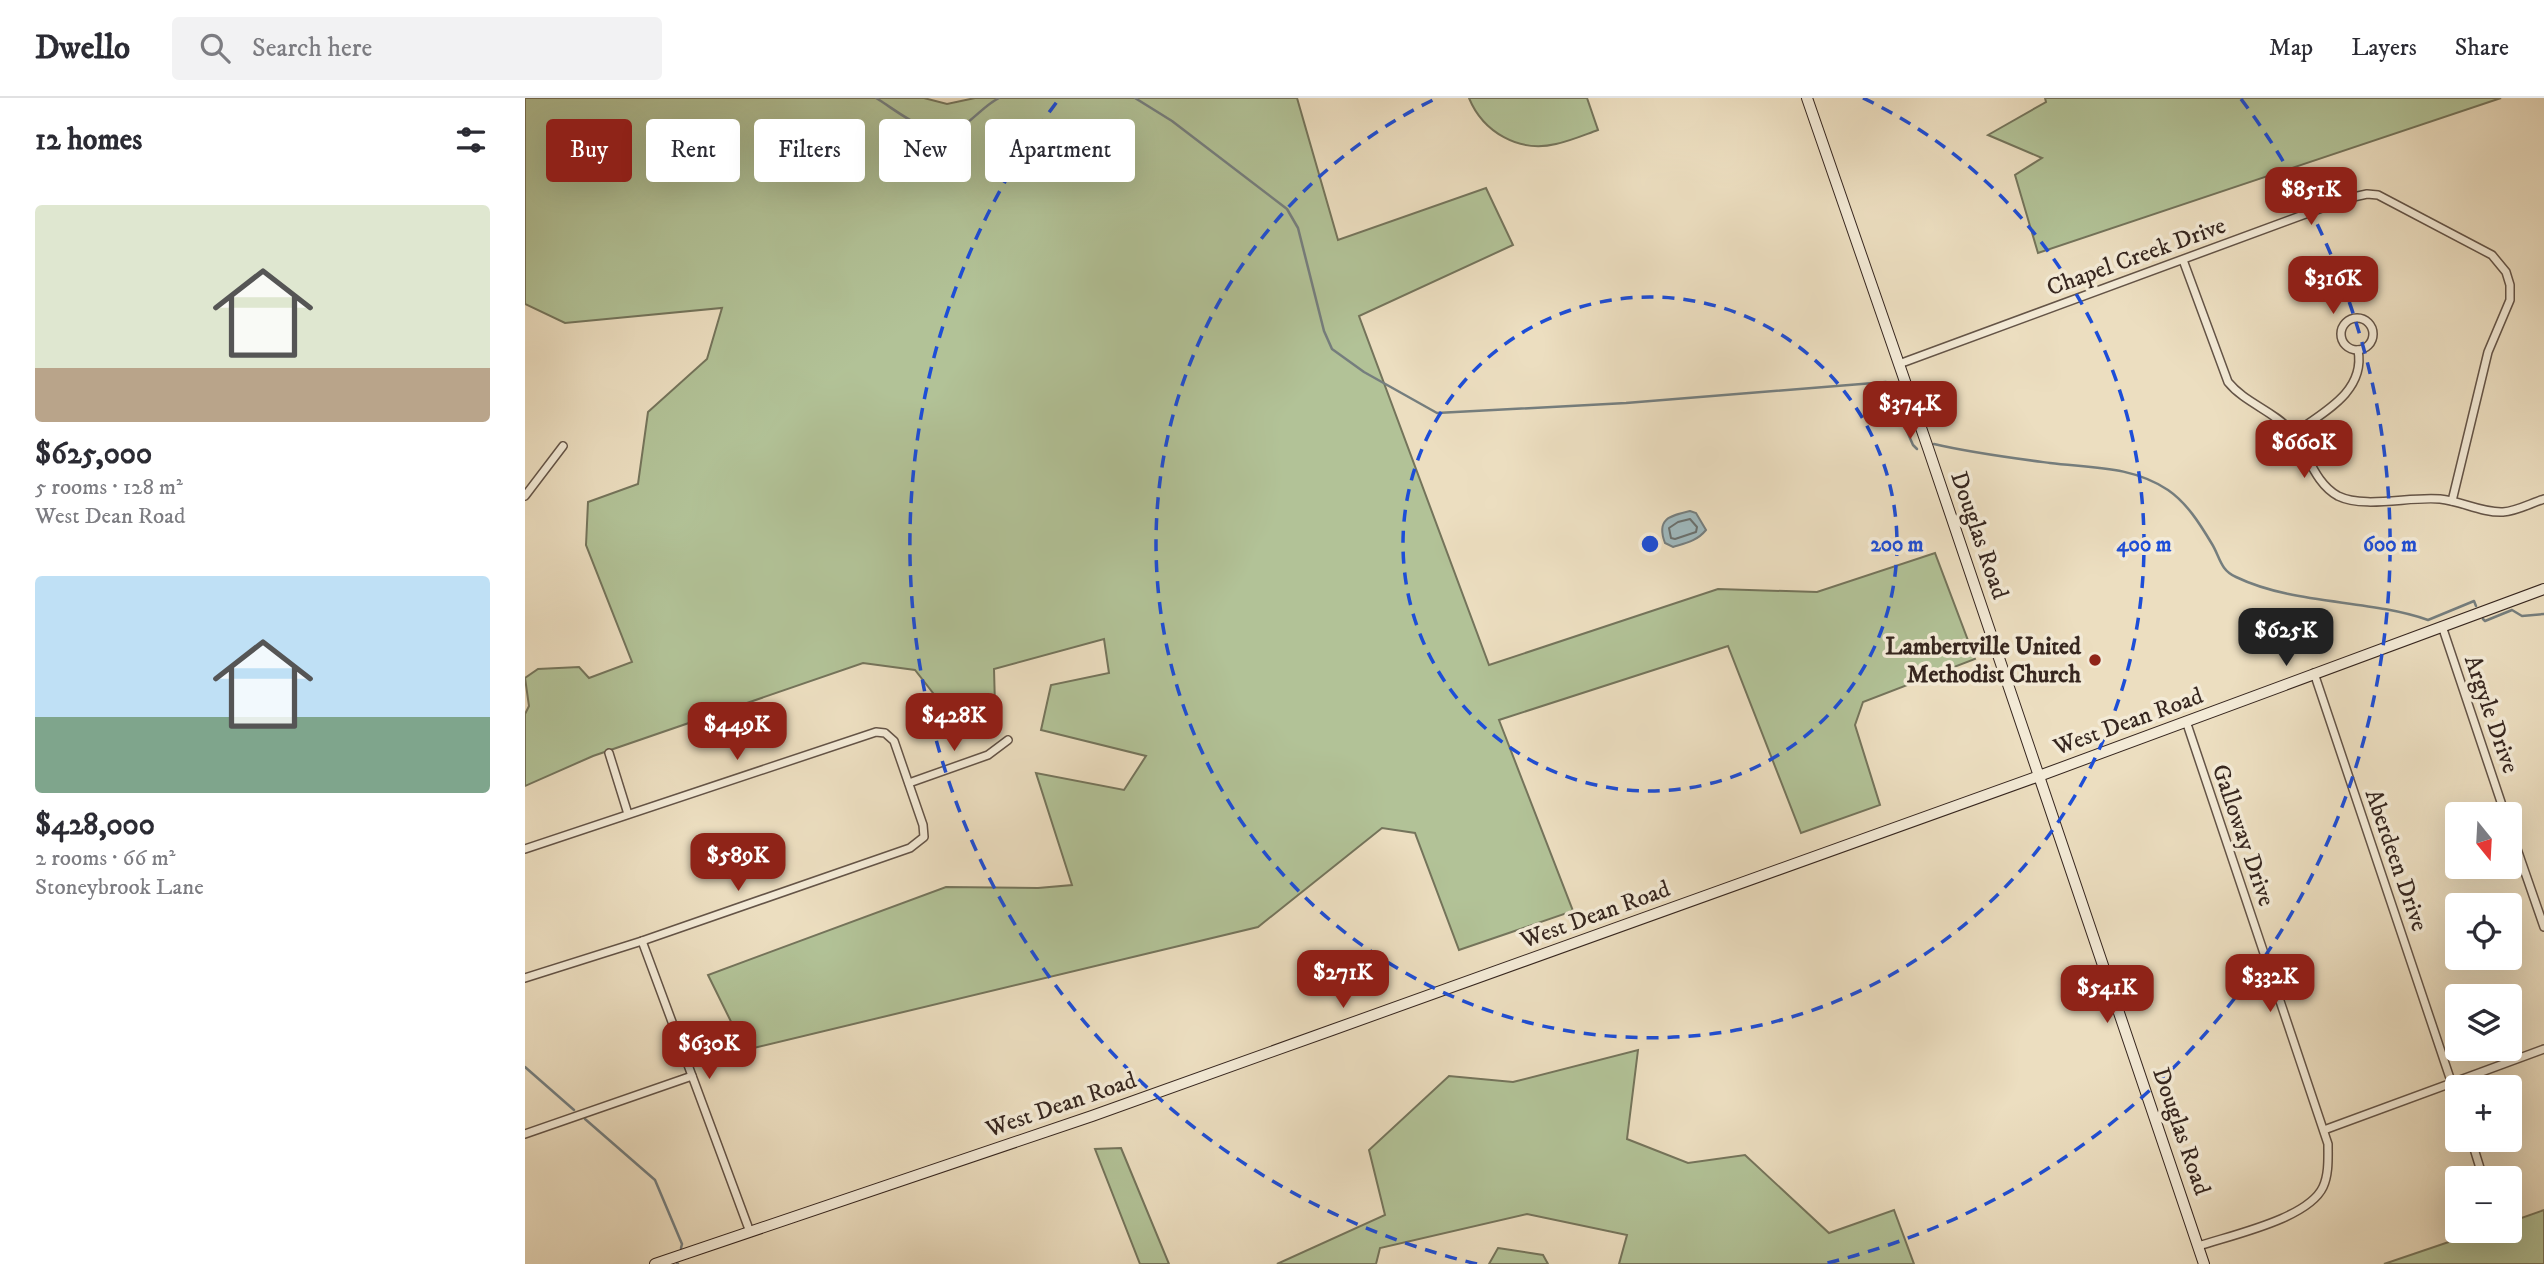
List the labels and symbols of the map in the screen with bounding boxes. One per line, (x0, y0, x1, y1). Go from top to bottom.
pin: $851K (2262, 167, 2360, 227)
street label: Chapel Creek Drive (2043, 211, 2230, 303)
pin: $316K (2284, 256, 2382, 316)
pin: $374K (1861, 382, 1959, 441)
pin: $660K (2255, 420, 2353, 480)
street label: Douglas Road (1943, 468, 2015, 603)
centre of rings (1638, 532, 1662, 556)
text: 200 m (1870, 532, 1924, 558)
text: 400 m (2117, 532, 2172, 558)
text: 600 m (2363, 532, 2417, 558)
pin: $625K (2237, 608, 2335, 668)
place label: Lambertville United Methodist Church (1885, 632, 2082, 690)
street label: Argyle Drive (2457, 651, 2525, 777)
marker: Lambertville United Methodist Church (2087, 652, 2103, 668)
street label: West Dean Road (2048, 681, 2207, 763)
pin: $428K (905, 694, 1003, 753)
pin: $449K (688, 702, 786, 762)
street label: Galloway Drive (2205, 760, 2281, 910)
street label: Aberdeen Drive (2358, 785, 2434, 935)
north arrow (2445, 802, 2522, 878)
pin: $589K (689, 834, 787, 893)
street label: West Dean Road (1515, 874, 1674, 956)
pin: $271K (1294, 950, 1392, 1010)
pin: $332K (2221, 954, 2319, 1014)
pin: $541K (2058, 965, 2156, 1025)
pin: $630K (660, 1021, 758, 1081)
street label: Douglas Road (2145, 1064, 2217, 1199)
street label: West Dean Road (981, 1065, 1140, 1145)

